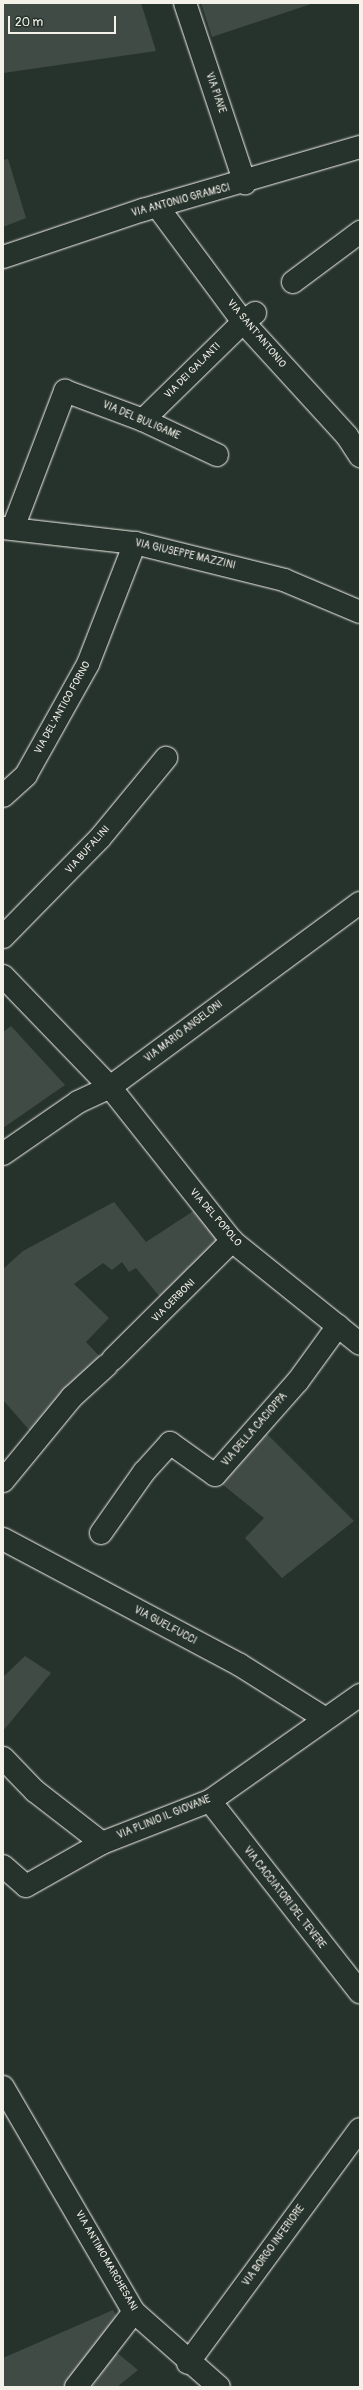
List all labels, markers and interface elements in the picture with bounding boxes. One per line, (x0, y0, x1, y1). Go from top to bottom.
scale bar (10, 8, 118, 34)
text: 20 m (15, 15, 43, 30)
street label: VIA PIAVE (202, 71, 228, 115)
street label: VIA ANTONIO GRAMSCI (130, 182, 232, 220)
street label: VIA SANT'ANTONIO (224, 298, 288, 370)
street label: VIA DEI GALANTI (162, 340, 224, 402)
street label: VIA DEL BULIGAME (100, 399, 182, 443)
street label: VIA GIUSEPPE MAZZINI (134, 538, 236, 572)
street label: VIA DEL'ANTICO FORNO (33, 660, 93, 756)
street label: VIA BUFALINI (63, 824, 113, 876)
street label: VIA MARIO ANGELONI (142, 999, 226, 1065)
street label: VIA DEL POPOLO (187, 1187, 243, 1249)
street label: VIA CERBONI (150, 1277, 198, 1325)
street label: VIA DELLA CACIOPPA (220, 1391, 290, 1469)
street label: VIA GUELFUCCI (132, 1604, 198, 1648)
street label: VIA PLINIO IL GIOVANE (116, 1794, 212, 1842)
street label: VIA CACCIATORI DEL TEVERE (241, 1845, 327, 1951)
street label: VIA BORGO INFERIORE (241, 2203, 307, 2289)
street label: VIA ANTIMO MARCHESANI (72, 2209, 140, 2313)

